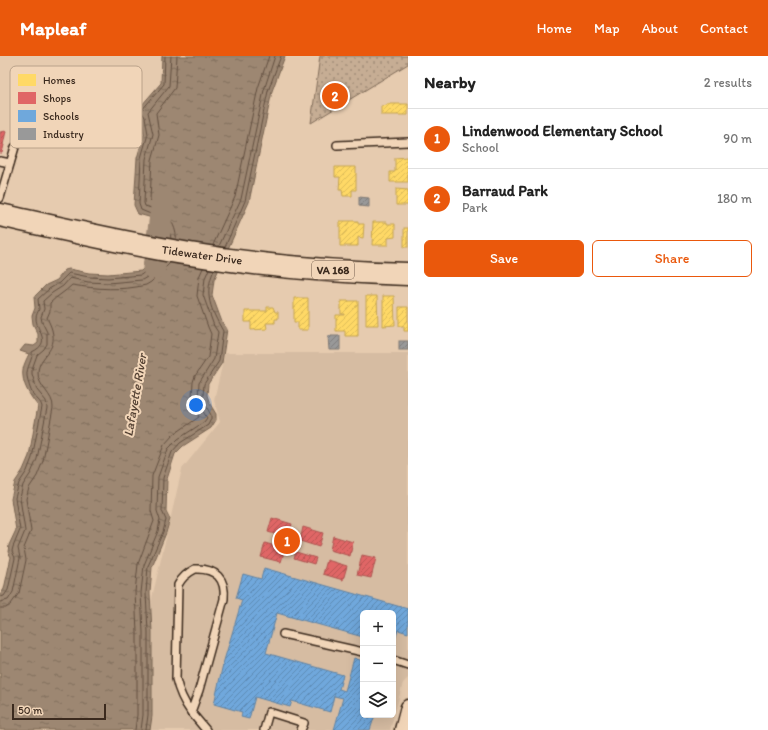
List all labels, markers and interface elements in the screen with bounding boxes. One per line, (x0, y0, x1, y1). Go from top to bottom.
text: Mapleaf (20, 17, 86, 40)
text: Home (537, 20, 572, 37)
text: Map (594, 20, 620, 37)
text: About (642, 20, 678, 37)
text: Contact (700, 20, 748, 37)
legend (10, 66, 142, 148)
text: Nearby (424, 72, 476, 92)
text: Homes (43, 74, 76, 87)
text: 2 results (704, 75, 752, 90)
pin: 2 (322, 81, 348, 111)
text: Shops (43, 92, 71, 105)
text: Schools (43, 110, 79, 123)
text: Lindenwood Elementary School (462, 122, 663, 140)
text: Industry (43, 128, 85, 141)
text: 1 (434, 131, 440, 146)
text: 90 m (723, 131, 752, 146)
text: School (462, 140, 499, 155)
text: Barraud Park (462, 182, 548, 200)
text: 2 (434, 191, 440, 206)
text: 180 m (717, 191, 752, 206)
text: Park (462, 200, 488, 215)
button: Save (424, 240, 584, 277)
button: Share (592, 240, 752, 277)
street label: Tidewater Drive (161, 242, 243, 268)
road number: VA 168 (312, 261, 354, 279)
water label: Lafayette River (120, 350, 150, 437)
your location (186, 395, 206, 415)
pin: 1 (274, 526, 300, 556)
map controls (360, 610, 396, 718)
button: + (360, 610, 396, 646)
button: − (360, 646, 396, 682)
button: layers (360, 682, 396, 718)
scale bar (12, 702, 106, 721)
text: 50 m (18, 704, 42, 717)

